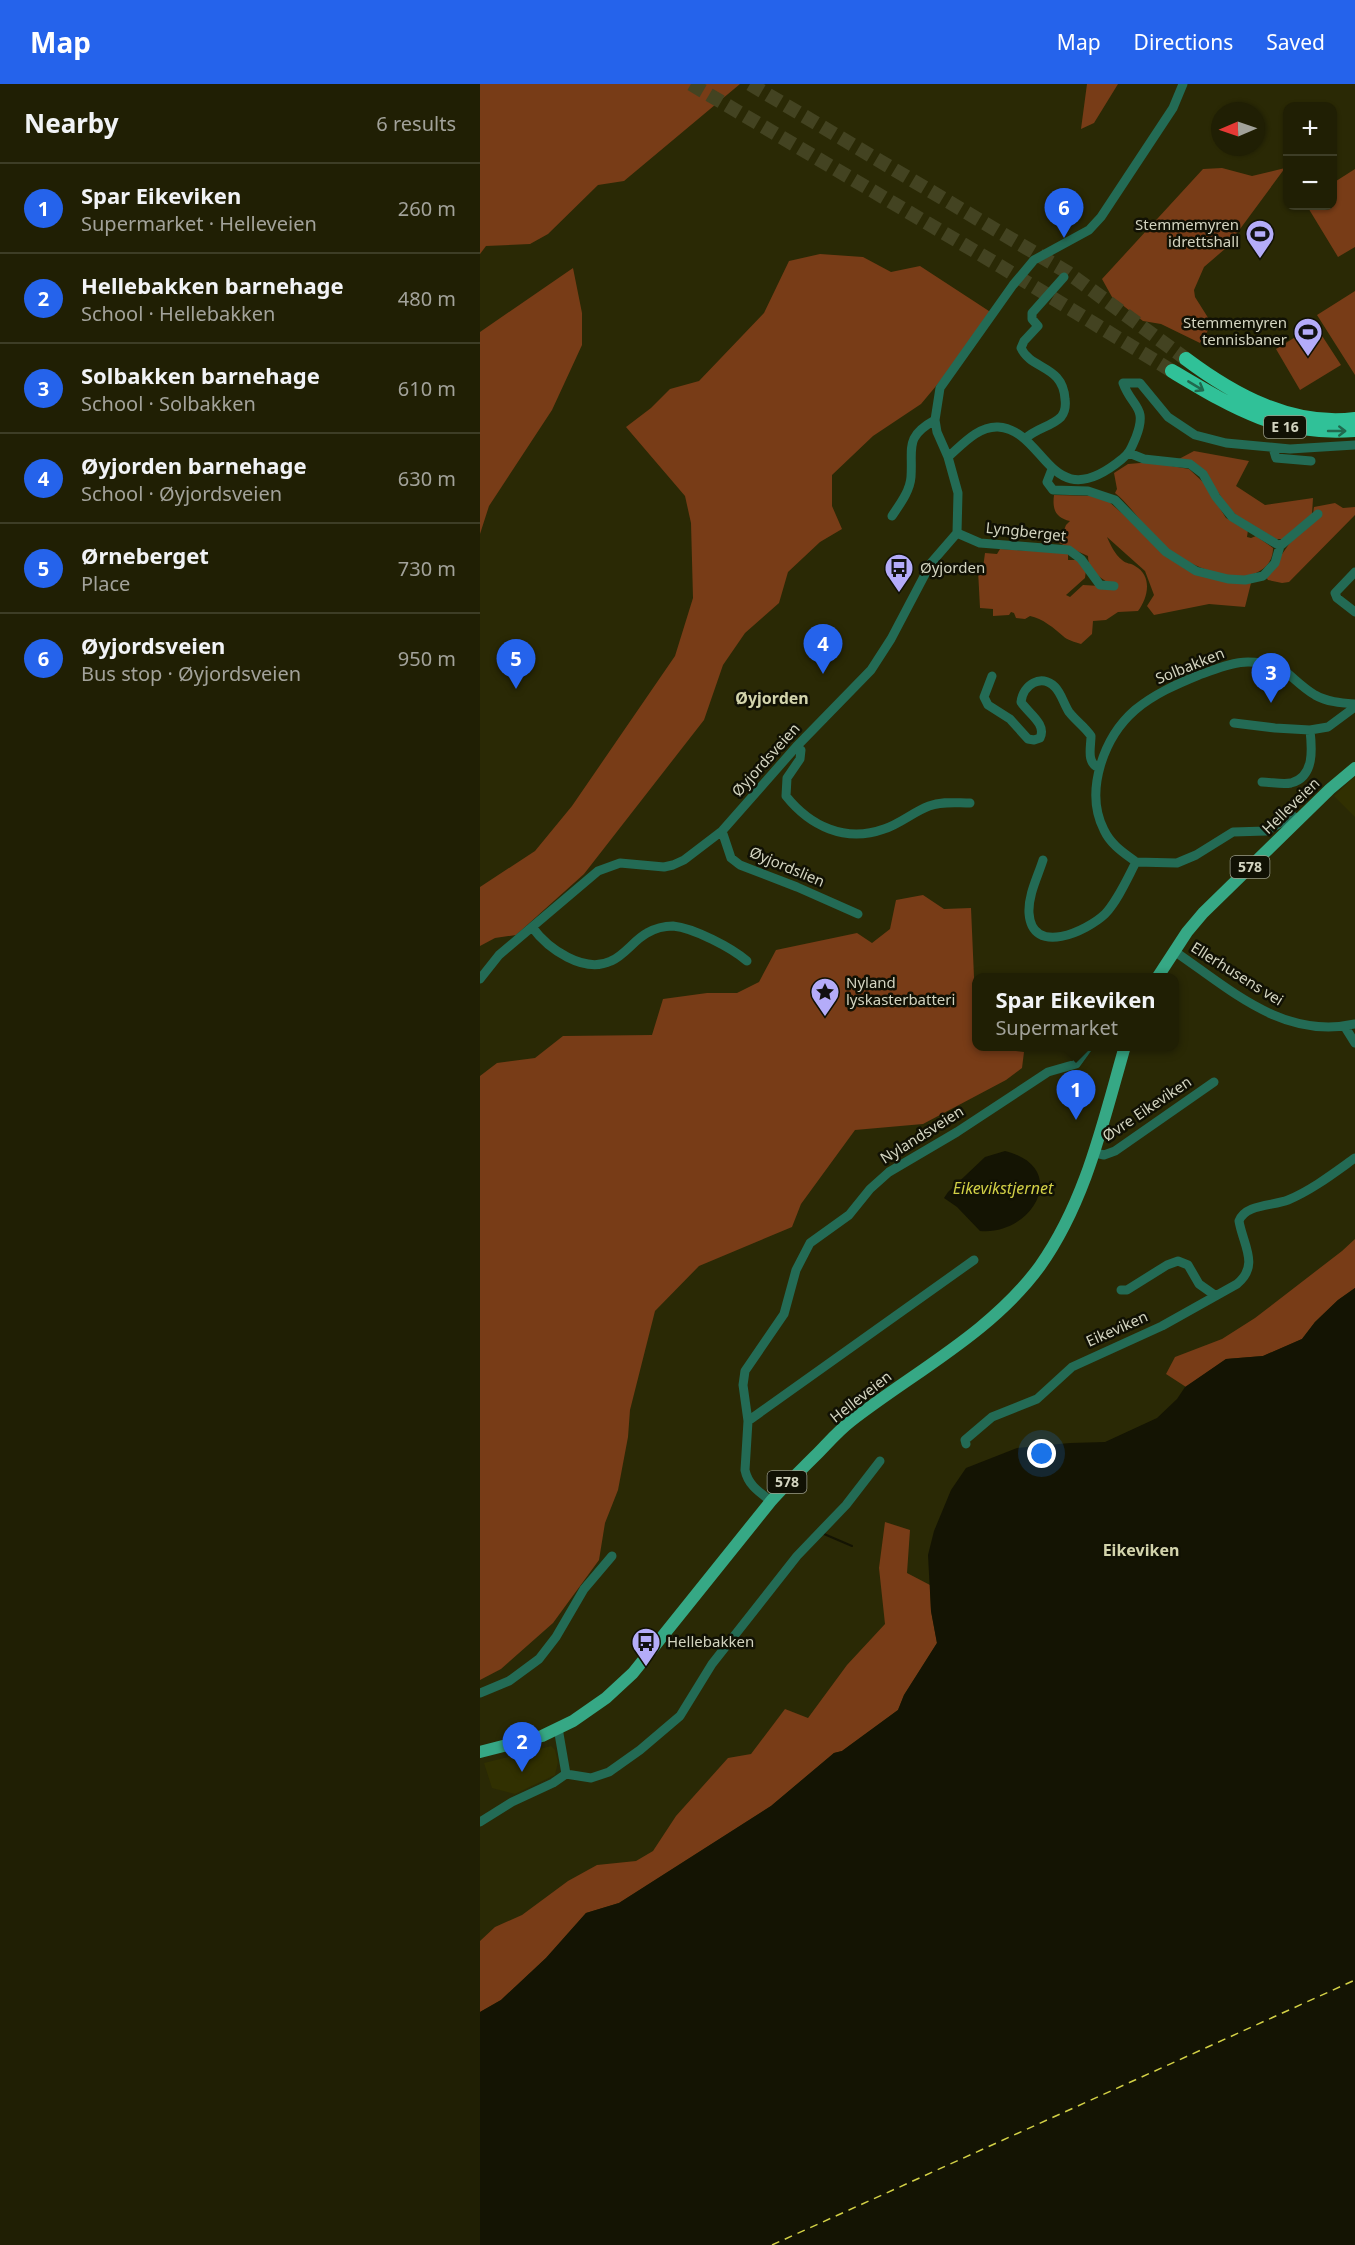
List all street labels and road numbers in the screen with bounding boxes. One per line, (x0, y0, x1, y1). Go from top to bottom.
road number: E 16 (1264, 416, 1306, 438)
street label: Lyngberget (985, 517, 1068, 545)
street label: Solbakken (1152, 642, 1227, 688)
street label: Øyjordsveien (727, 718, 804, 800)
street label: Helleveien (1257, 773, 1324, 838)
street label: Øyjordslien (747, 841, 828, 891)
road number: 578 (1230, 856, 1270, 878)
street label: Ellerhusens vei (1188, 937, 1287, 1010)
street label: Øvre Eikeviken (1098, 1071, 1195, 1145)
street label: Nylandsveien (876, 1101, 967, 1168)
street label: Eikeviken (1083, 1306, 1151, 1351)
street label: Helleveien (825, 1366, 895, 1427)
road number: 578 (768, 1471, 806, 1493)

